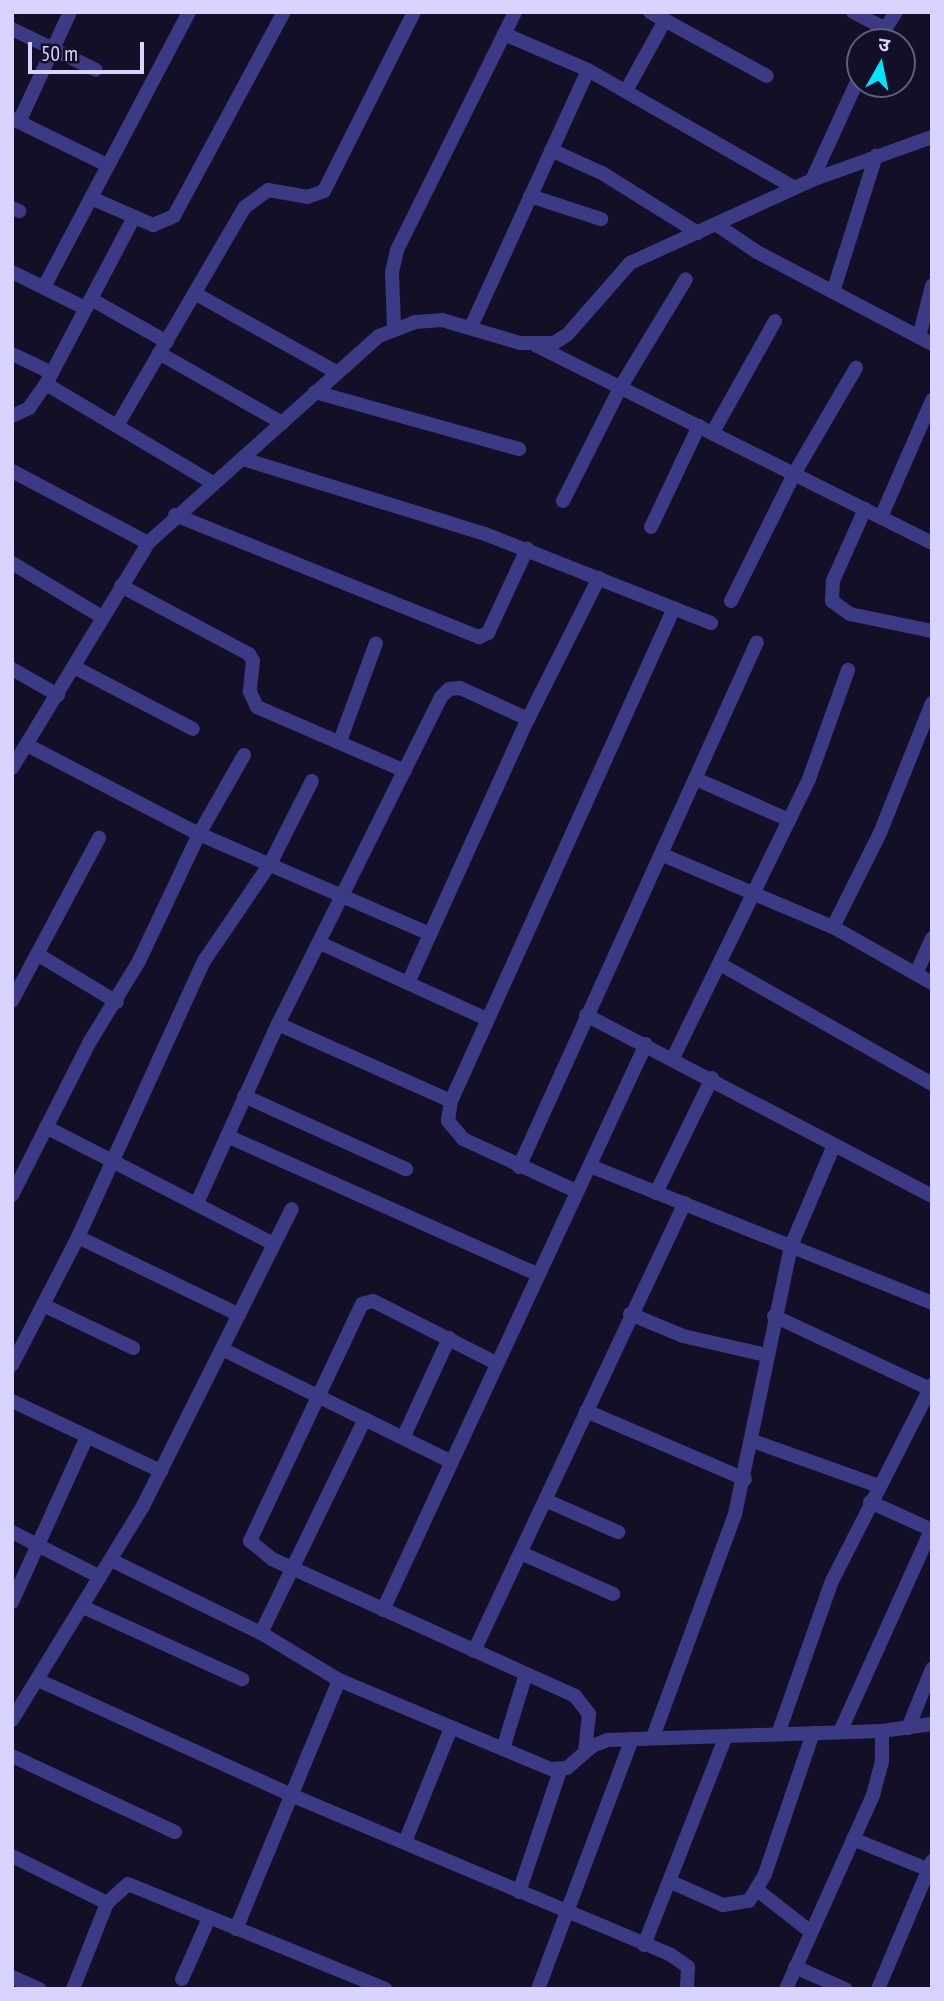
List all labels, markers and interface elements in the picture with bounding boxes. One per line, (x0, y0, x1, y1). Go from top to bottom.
scale bar (32, 28, 147, 72)
north arrow (846, 28, 916, 98)
text: उ (877, 32, 891, 57)
text: 50 m (41, 40, 78, 67)

